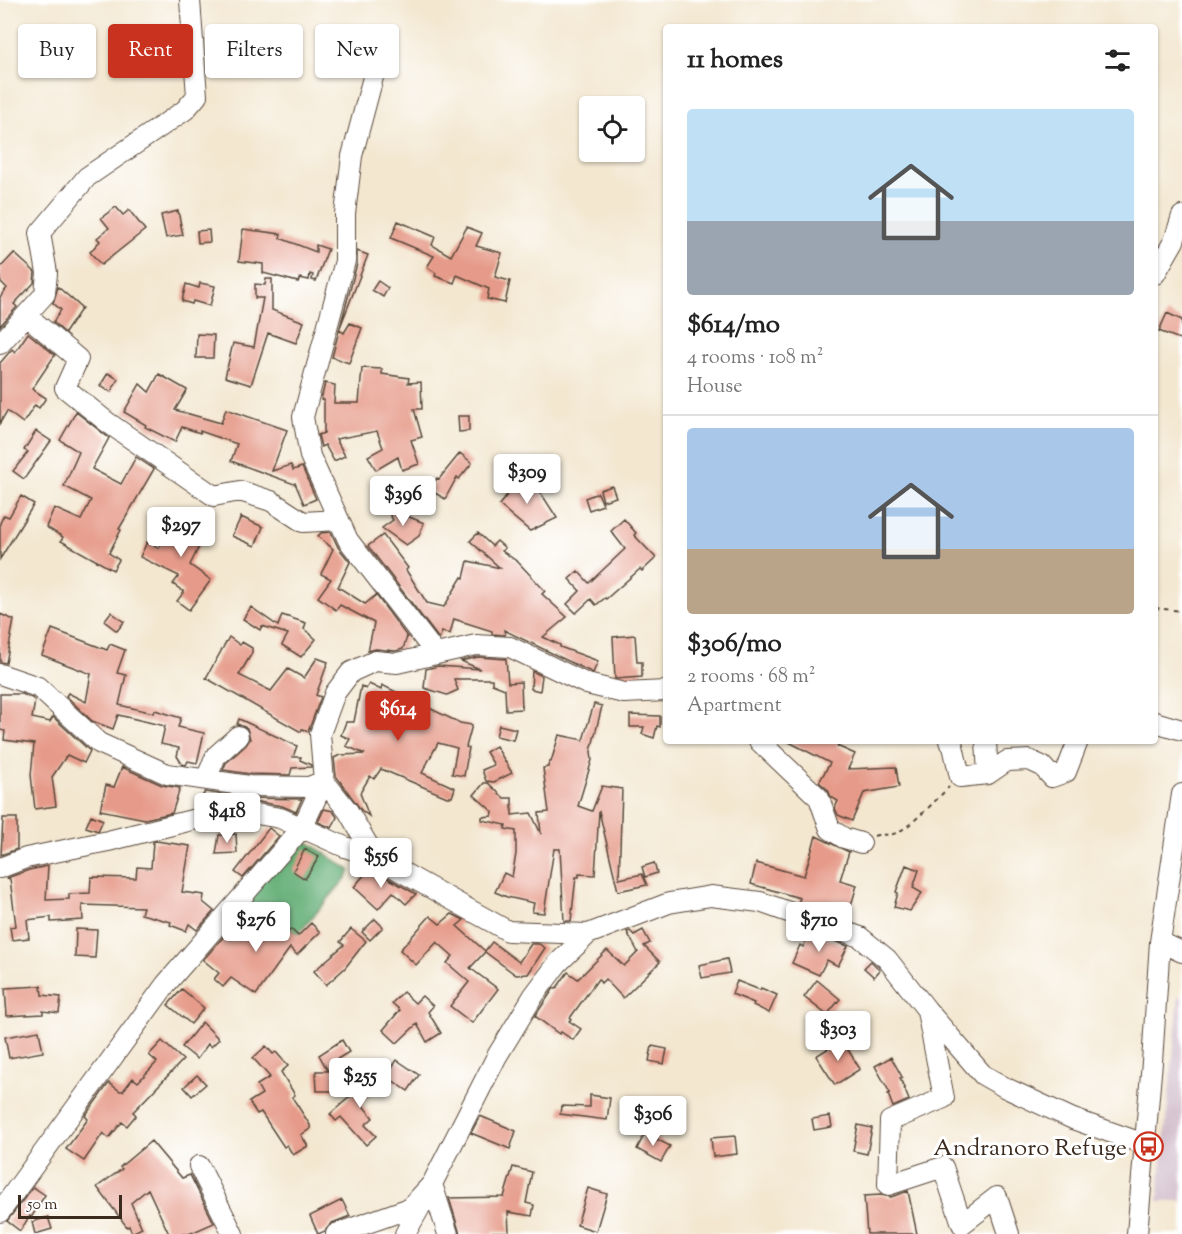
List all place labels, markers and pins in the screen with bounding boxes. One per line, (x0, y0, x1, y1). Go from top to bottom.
pin: $309 (491, 454, 563, 505)
pin: $396 (367, 476, 439, 527)
pin: $297 (145, 507, 217, 558)
pin: $614 (362, 691, 434, 742)
pin: $418 (191, 793, 263, 844)
pin: $556 (345, 838, 417, 889)
pin: $276 (220, 902, 292, 953)
pin: $710 (783, 902, 855, 953)
pin: $303 (802, 1011, 874, 1062)
pin: $255 (324, 1058, 396, 1109)
pin: $306 (617, 1096, 689, 1147)
bus stop icon: Andranoro Refuge (1132, 1131, 1164, 1163)
place label: Andranoro Refuge (933, 1132, 1127, 1166)

